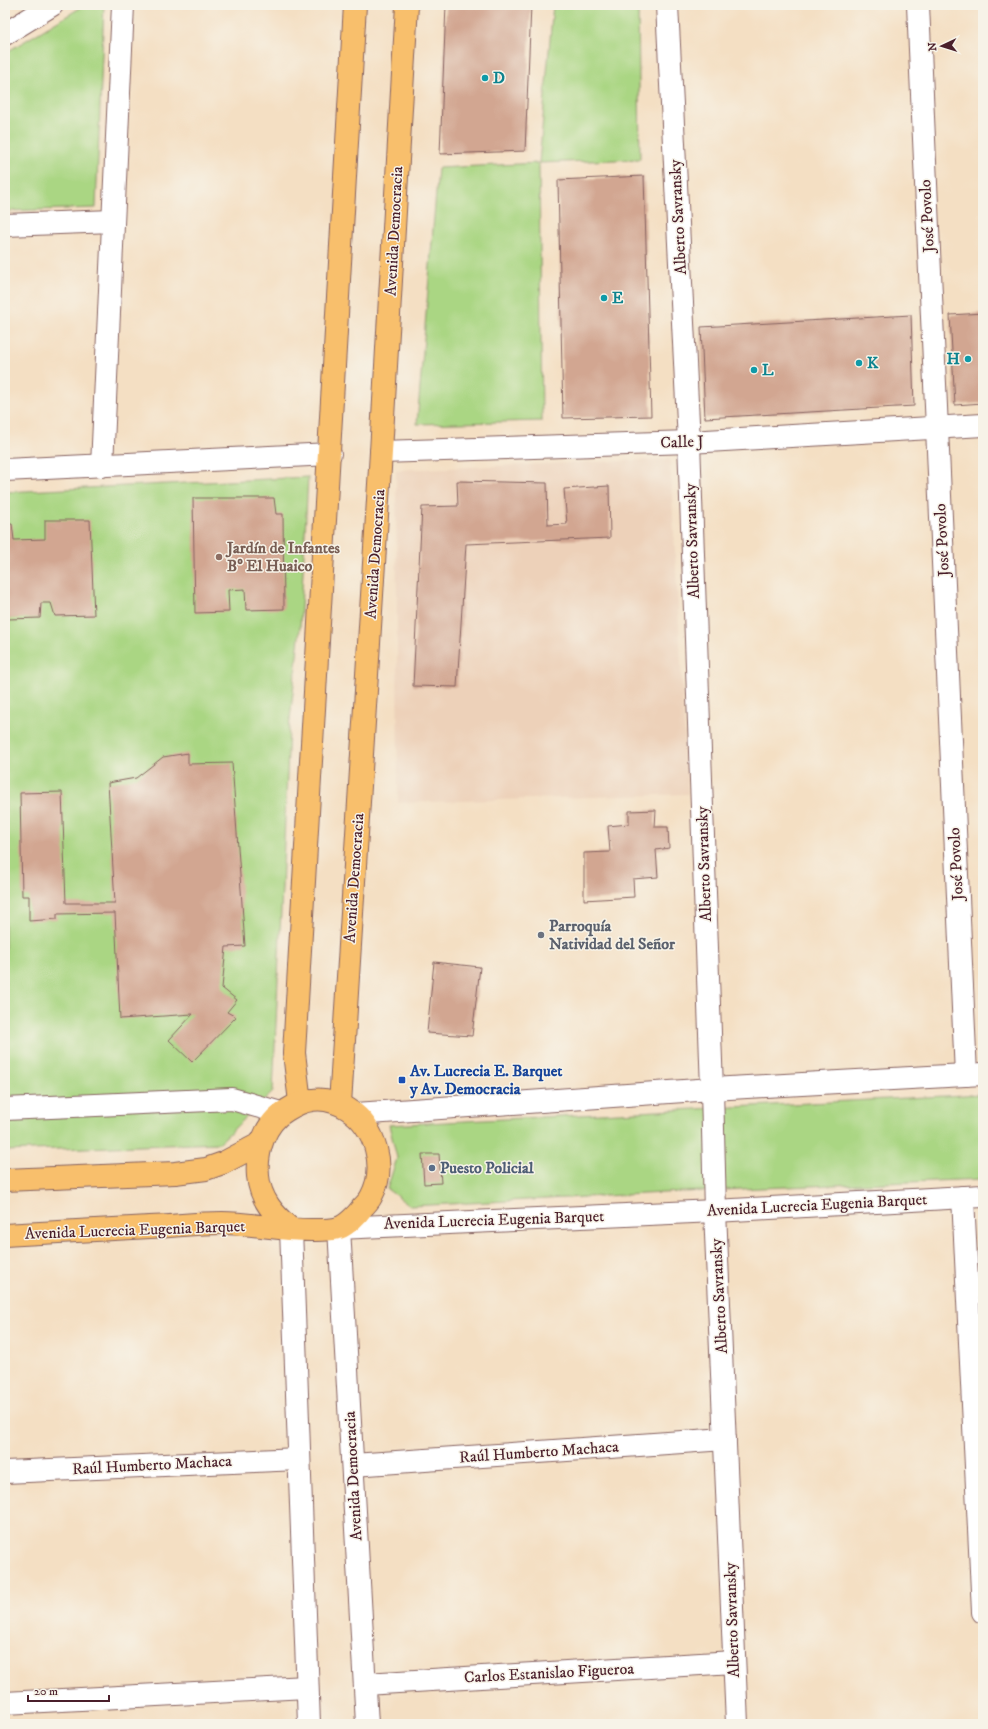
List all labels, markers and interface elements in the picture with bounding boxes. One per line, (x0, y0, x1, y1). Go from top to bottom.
north arrow (922, 26, 962, 66)
text: N (926, 42, 940, 52)
place label: D (493, 68, 505, 88)
marker: D (480, 73, 490, 83)
street label: Alberto Savransky (665, 158, 691, 275)
street label: Avenida Democracia (381, 165, 407, 296)
street label: José Povolo (915, 179, 939, 255)
place label: E (612, 288, 624, 308)
marker: E (599, 293, 609, 303)
place label: H (947, 349, 961, 369)
place label: K (867, 353, 879, 373)
marker: H (963, 354, 973, 364)
marker: K (854, 358, 864, 368)
place label: L (762, 360, 774, 380)
marker: L (749, 365, 759, 375)
street label: Calle J (660, 431, 704, 453)
street label: Alberto Savransky (680, 483, 704, 599)
street label: Avenida Democracia (360, 488, 390, 620)
street label: José Povolo (930, 503, 954, 579)
place label: Jardín de Infantes Bº El Huaico (225, 538, 341, 576)
marker: Jardín de Infantes Bº El Huaico (214, 552, 224, 562)
street label: Alberto Savransky (692, 806, 716, 922)
street label: Avenida Democracia (339, 812, 369, 944)
street label: José Povolo (944, 827, 968, 903)
place label: Parroquía Natividad del Señor (549, 916, 676, 954)
marker: Parroquía Natividad del Señor (536, 930, 546, 940)
place label: Av. Lucrecia E. Barquet y Av. Democracia (409, 1061, 563, 1099)
marker: Av. Lucrecia E. Barquet y Av. Democracia (397, 1075, 407, 1085)
place label: Puesto Policial (440, 1158, 535, 1178)
marker: Puesto Policial (427, 1163, 437, 1173)
street label: Avenida Lucrecia Eugenia Barquet (706, 1189, 928, 1221)
street label: Avenida Lucrecia Eugenia Barquet (383, 1206, 605, 1234)
street label: Avenida Lucrecia Eugenia Barquet (24, 1216, 246, 1244)
street label: Alberto Savransky (706, 1237, 732, 1354)
street label: Avenida Democracia (340, 1410, 366, 1541)
street label: Raúl Humberto Machaca (459, 1436, 620, 1468)
street label: Raúl Humberto Machaca (72, 1451, 233, 1479)
street label: Alberto Savransky (720, 1562, 744, 1678)
street label: Carlos Estanislao Figueroa (463, 1659, 635, 1687)
scale bar (28, 1677, 109, 1703)
text: 20 m (34, 1684, 58, 1699)

